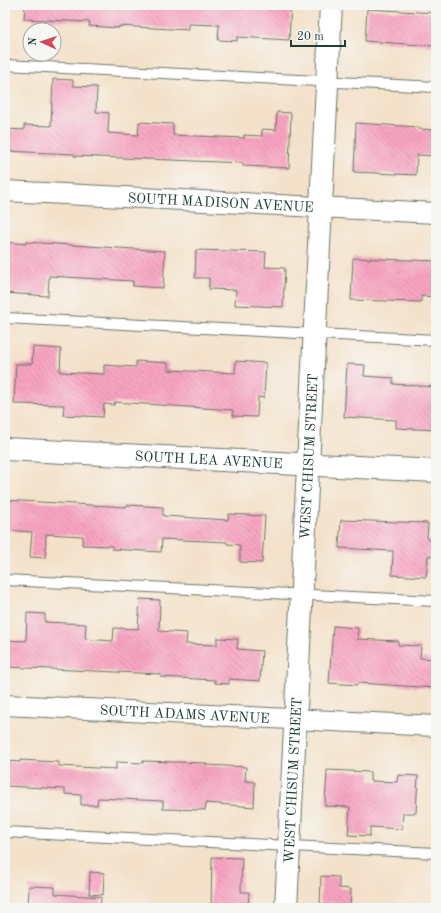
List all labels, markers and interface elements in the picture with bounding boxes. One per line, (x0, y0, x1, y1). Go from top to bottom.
north arrow (22, 22, 62, 62)
scale bar (291, 22, 345, 48)
text: 20 m (297, 31, 324, 43)
text: N (28, 36, 39, 46)
street label: SOUTH MADISON AVENUE (127, 191, 314, 215)
street label: WEST CHISUM STREET (298, 373, 321, 540)
street label: SOUTH LEA AVENUE (134, 450, 283, 471)
street label: WEST CHISUM STREET (282, 697, 304, 864)
street label: SOUTH ADAMS AVENUE (99, 704, 270, 726)

